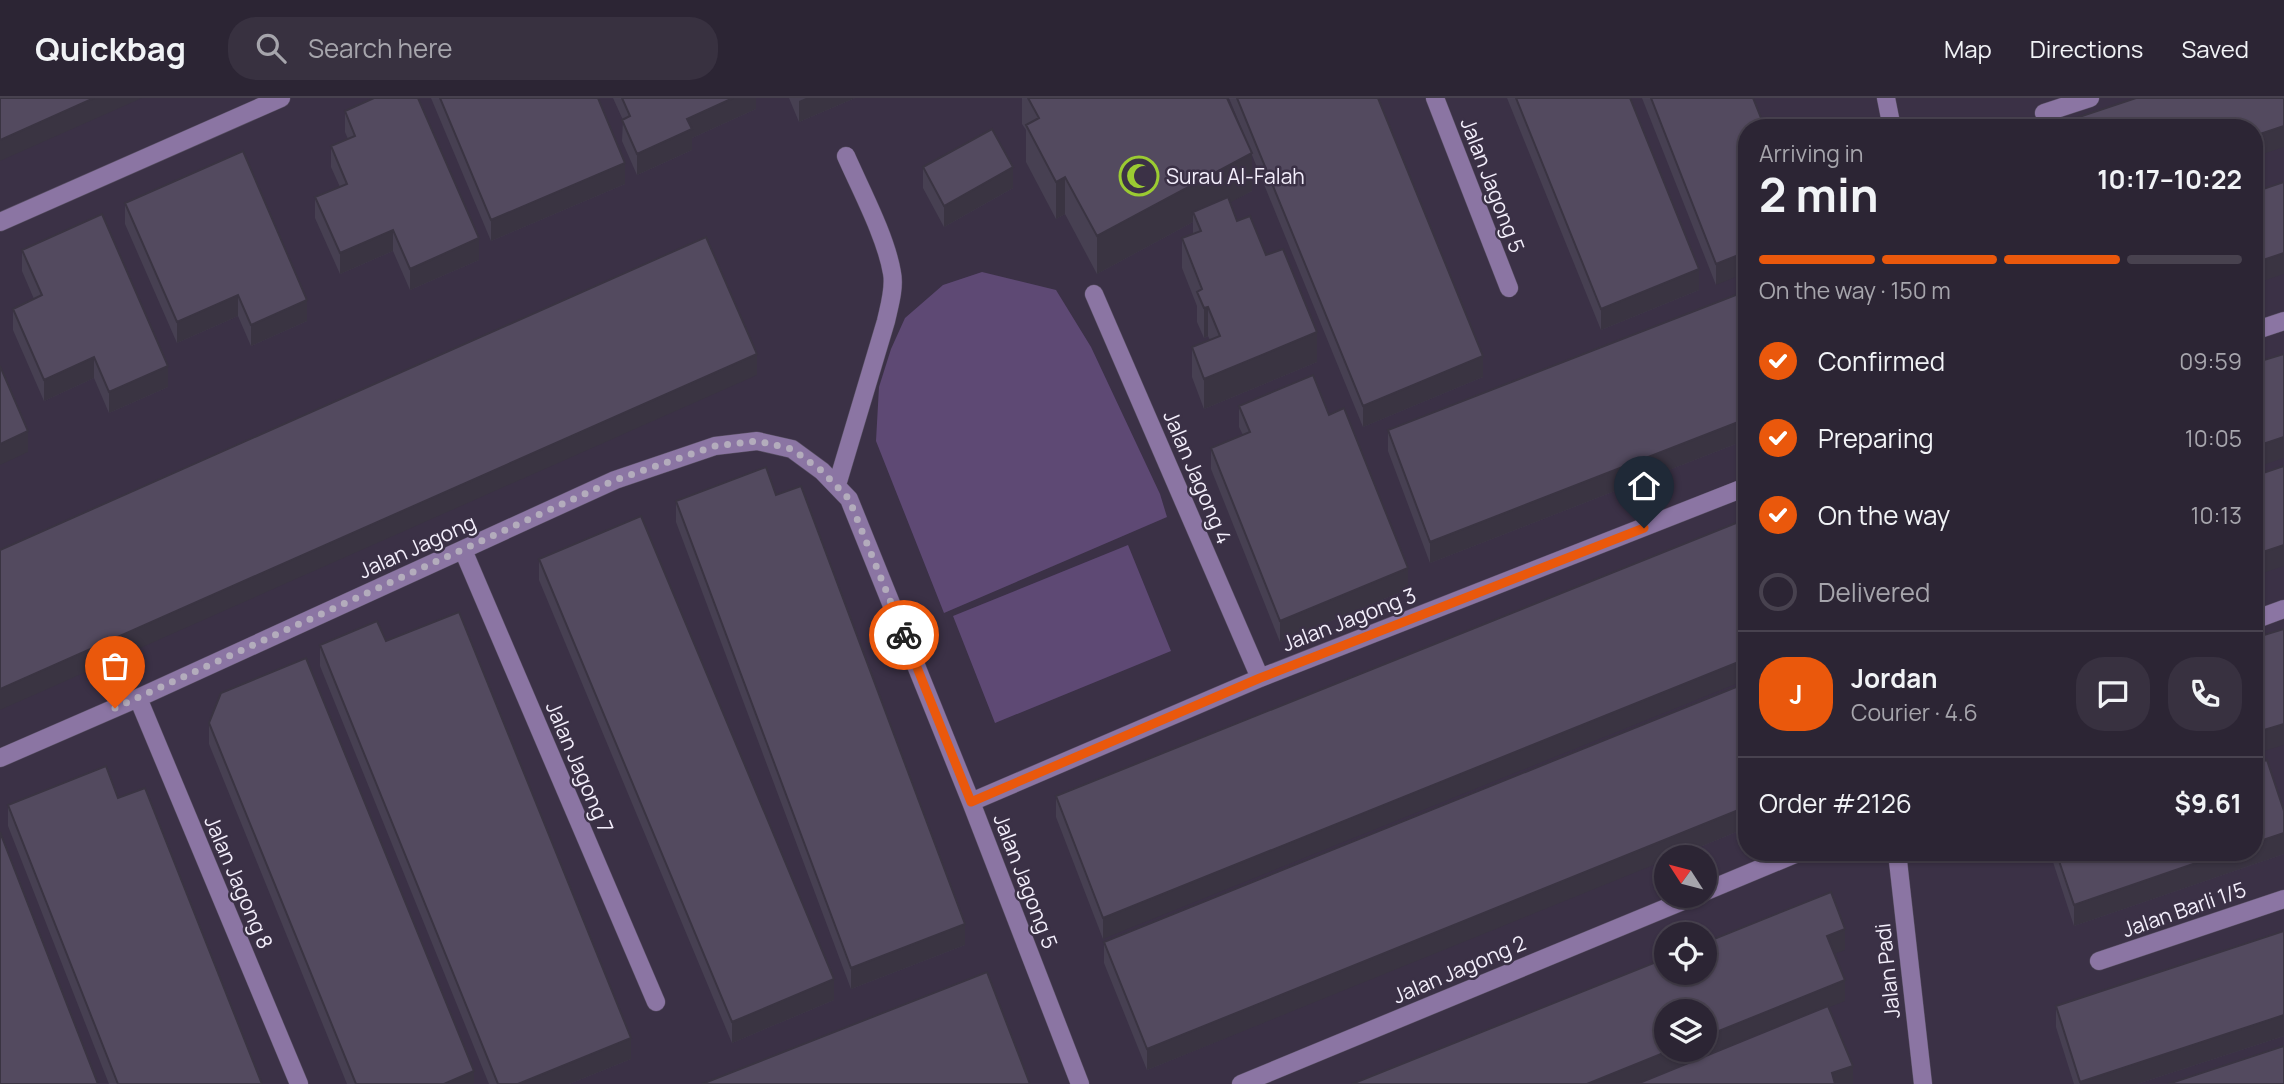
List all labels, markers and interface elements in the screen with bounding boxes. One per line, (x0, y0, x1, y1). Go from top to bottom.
search box (228, 17, 718, 80)
text: Quickbag (35, 26, 186, 71)
icon: search (252, 29, 290, 67)
text: Search here (308, 30, 453, 66)
text: Map (1944, 32, 1992, 65)
text: Directions (2030, 32, 2143, 65)
text: Saved (2181, 32, 2249, 65)
street label: Jalan Jagong 5 (1454, 114, 1532, 256)
text: Arriving in (1759, 137, 1864, 169)
mosque icon: Surau Al-Falah (1118, 155, 1160, 197)
text: 10:17–10:22 (2097, 161, 2242, 197)
place label: Surau Al-Falah (1166, 162, 1305, 190)
text: 2 min (1759, 163, 1879, 226)
text: On the way · 150 m (1759, 274, 1951, 306)
icon: check (1759, 342, 1797, 380)
text: Confirmed (1818, 343, 1945, 379)
text: 09:59 (2179, 345, 2242, 377)
street label: Jalan Jagong 4 (1157, 406, 1239, 548)
icon: check (1759, 419, 1797, 457)
text: Preparing (1818, 420, 1934, 456)
text: 10:05 (2185, 422, 2242, 454)
pin (1614, 456, 1674, 528)
icon: home (1625, 467, 1663, 505)
icon: check (1759, 496, 1797, 534)
text: On the way (1818, 497, 1950, 533)
text: 10:13 (2190, 499, 2242, 531)
street label: Jalan Jagong (354, 508, 480, 584)
text: Delivered (1818, 574, 1930, 610)
street label: Jalan Jagong 3 (1278, 581, 1420, 657)
courier (869, 600, 939, 670)
icon: bike (885, 616, 923, 654)
pin (85, 636, 145, 708)
icon: bag (96, 647, 134, 685)
button: chat (2076, 657, 2150, 731)
button: phone (2168, 657, 2242, 731)
text: Jordan (1851, 660, 1937, 696)
text: J (1789, 676, 1803, 712)
text: Courier · 4.6 (1851, 696, 1978, 728)
street label: Jalan Jagong 7 (540, 697, 620, 837)
text: Order #2126 (1759, 785, 1912, 821)
text: $9.61 (2175, 785, 2242, 821)
street label: Jalan Jagong 5 (987, 810, 1065, 952)
street label: Jalan Jagong 8 (198, 811, 280, 953)
north arrow (1654, 845, 1717, 908)
map controls (1654, 845, 1717, 1062)
street label: Jalan Barli 1/5 (2118, 875, 2250, 943)
button: locate (1654, 922, 1717, 985)
street label: Jalan Padi (1868, 922, 1906, 1020)
street label: Jalan Jagong 2 (1388, 928, 1530, 1010)
button: layers (1654, 999, 1717, 1062)

